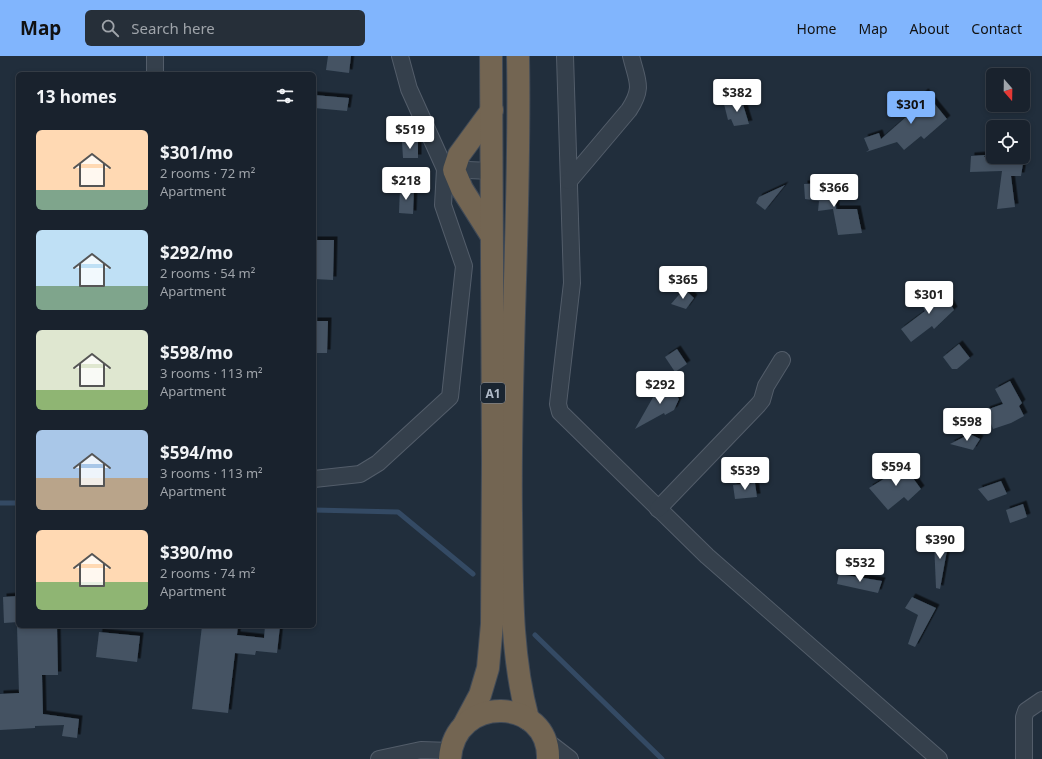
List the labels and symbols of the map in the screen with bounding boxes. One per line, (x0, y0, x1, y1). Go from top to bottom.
north arrow (986, 68, 1030, 112)
pin: $382 (713, 79, 761, 113)
pin: $301 (887, 91, 935, 125)
pin: $519 (386, 116, 434, 150)
pin: $218 (382, 167, 430, 201)
pin: $366 (810, 174, 858, 208)
pin: $365 (659, 266, 707, 300)
pin: $301 (905, 281, 953, 315)
pin: $292 (636, 371, 684, 405)
road number: A1 (481, 383, 505, 403)
pin: $598 (943, 408, 991, 442)
pin: $594 (872, 453, 920, 487)
pin: $539 (721, 457, 769, 491)
pin: $390 (916, 526, 964, 560)
pin: $532 (836, 549, 884, 583)

